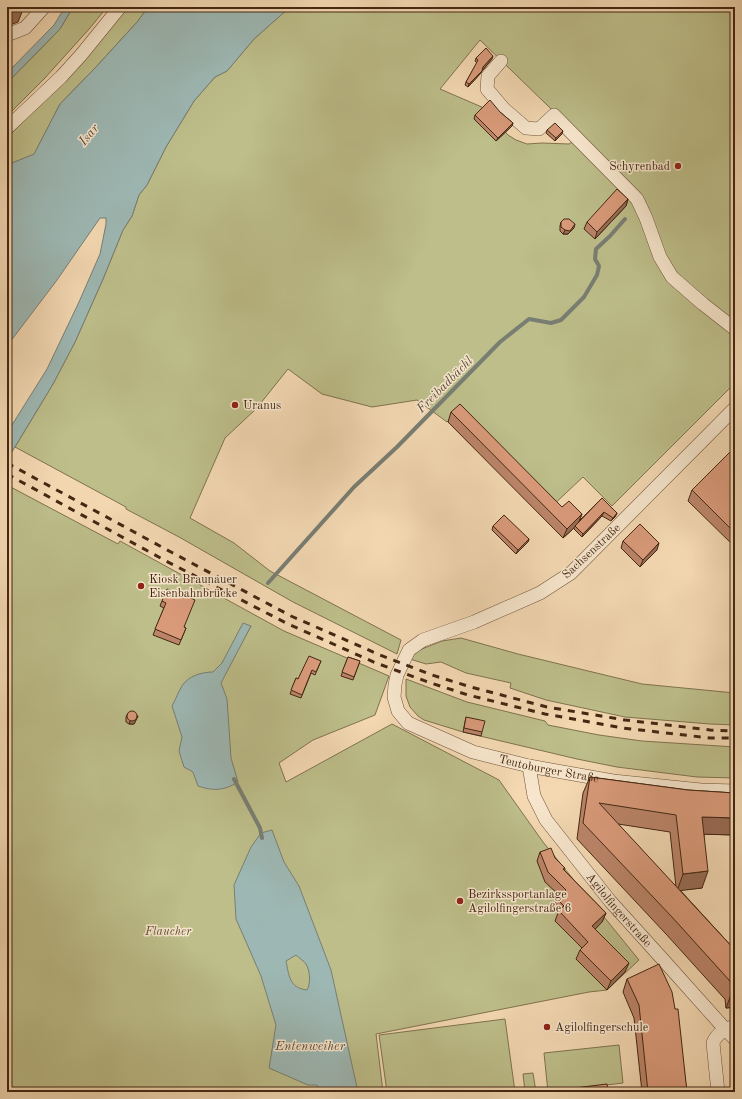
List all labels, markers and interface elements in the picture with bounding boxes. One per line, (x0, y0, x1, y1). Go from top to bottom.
water label: Isar (76, 122, 102, 149)
place label: Schyrenbad (609, 161, 670, 173)
marker: Schyrenbad (673, 161, 683, 171)
water label: Freibadbächl (414, 354, 476, 416)
marker: Uranus (230, 400, 240, 410)
place label: Uranus (243, 400, 281, 412)
street label: Sachsenstraße (560, 522, 623, 582)
place label: Kiosk Braunauer Eisenbahnbrücke (149, 574, 238, 600)
marker: Kiosk Braunauer Eisenbahnbrücke (136, 581, 146, 591)
street label: Teutoburger Straße (497, 754, 600, 785)
street label: Agilolfingerstraße (583, 871, 654, 950)
place label: Bezirkssportanlage Agilolfingerstraße 6 (468, 889, 572, 915)
marker: Bezirkssportanlage Agilolfingerstraße 6 (455, 896, 465, 906)
park label: Flaucher (144, 926, 192, 938)
marker: Agilolfingerschule (542, 1022, 552, 1032)
place label: Agilolfingerschule (555, 1022, 649, 1034)
water label: Entenweiher (274, 1040, 345, 1053)

